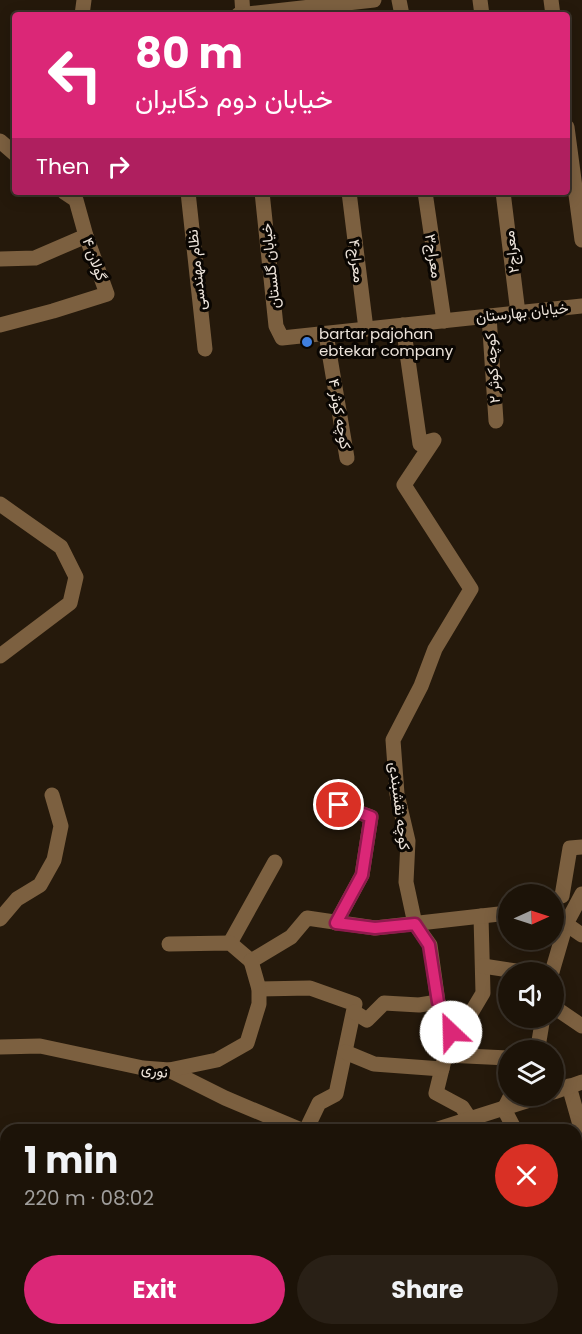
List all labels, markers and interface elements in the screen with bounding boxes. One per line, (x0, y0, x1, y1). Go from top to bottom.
text: 80 m (135, 24, 243, 83)
icon: left (36, 36, 114, 114)
text: خیابان دوم دگایران (135, 80, 333, 117)
icon: right (102, 150, 135, 183)
text: Then (36, 151, 90, 182)
street label: خیابان گلستان (255, 222, 285, 310)
street label: نظام مهندسی (181, 228, 211, 312)
street label: معراج۲ (498, 229, 525, 274)
street label: معراج۳ (419, 232, 448, 280)
street label: گولان ۴ (78, 234, 113, 284)
street label: معراج۴ (343, 238, 370, 284)
street label: خیابان بهارستان (474, 297, 570, 327)
place label: bartar pajohan ebtekar company (319, 323, 454, 361)
street label: کوچه کوثر ۲ (479, 332, 505, 404)
marker: bartar pajohan ebtekar company (300, 335, 314, 349)
street label: کوچه کوثر ۴ (323, 377, 357, 451)
street label: کوچه نقشبندی (384, 761, 416, 851)
pin (313, 779, 364, 830)
icon: arrive (322, 788, 355, 821)
north arrow (498, 884, 564, 950)
map controls (498, 884, 564, 1106)
button: sound (498, 962, 564, 1028)
position arrow (419, 1000, 483, 1064)
button: layers (498, 1040, 564, 1106)
street label: نوری (140, 1057, 170, 1083)
text: 1 min (24, 1135, 118, 1186)
button: close (495, 1144, 558, 1207)
text: 220 m · 08:02 (24, 1184, 154, 1212)
button: Exit (24, 1255, 285, 1324)
button: Share (297, 1255, 558, 1324)

